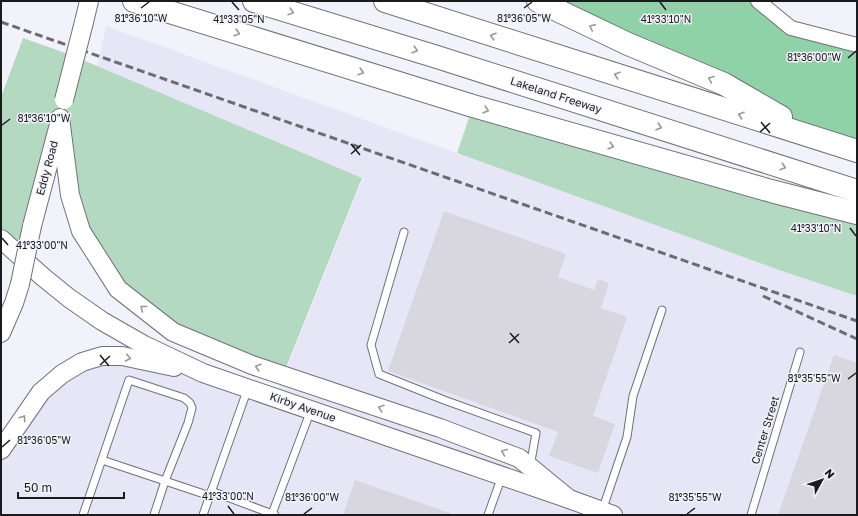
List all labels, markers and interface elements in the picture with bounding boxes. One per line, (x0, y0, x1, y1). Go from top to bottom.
one-way arrow (287, 7, 294, 16)
text: 81°36'10"W (115, 12, 168, 24)
text: 81°36'05"W (497, 12, 551, 24)
text: 41°33'05"N (213, 13, 265, 25)
text: 41°33'10"N (641, 13, 691, 25)
one-way arrow (589, 24, 596, 32)
one-way arrow (234, 28, 241, 37)
one-way arrow (490, 32, 497, 41)
one-way arrow (412, 45, 419, 54)
text: 81°36'00"W (787, 51, 842, 63)
one-way arrow (358, 67, 365, 76)
one-way arrow (614, 72, 621, 80)
street label: Lakeland Freeway (509, 74, 603, 115)
one-way arrow (708, 76, 716, 84)
one-way arrow (482, 105, 489, 114)
one-way arrow (738, 111, 745, 119)
text: 81°36'10"W (18, 112, 71, 124)
one-way arrow (656, 123, 663, 131)
street label: Eddy Road (33, 139, 60, 197)
one-way arrow (607, 141, 614, 149)
one-way arrow (780, 162, 787, 171)
text: 41°33'10"N (791, 222, 841, 234)
text: 41°33'00"N (16, 239, 68, 251)
one-way arrow (140, 306, 147, 313)
one-way arrow (125, 353, 132, 361)
one-way arrow (255, 363, 262, 372)
text: 81°35'55"W (787, 372, 841, 384)
street label: Kirby Avenue (268, 389, 338, 424)
street label: Center Street (748, 394, 781, 466)
one-way arrow (378, 404, 385, 412)
one-way arrow (18, 415, 26, 422)
text: 81°36'05"W (17, 434, 71, 446)
one-way arrow (500, 448, 507, 456)
north arrow (802, 460, 842, 500)
text: N (822, 466, 838, 481)
scale bar (18, 474, 124, 500)
text: 50 m (24, 480, 52, 495)
text: 41°33'00"N (202, 490, 254, 502)
text: 81°36'00"W (285, 491, 340, 503)
text: 81°35'55"W (668, 491, 722, 503)

